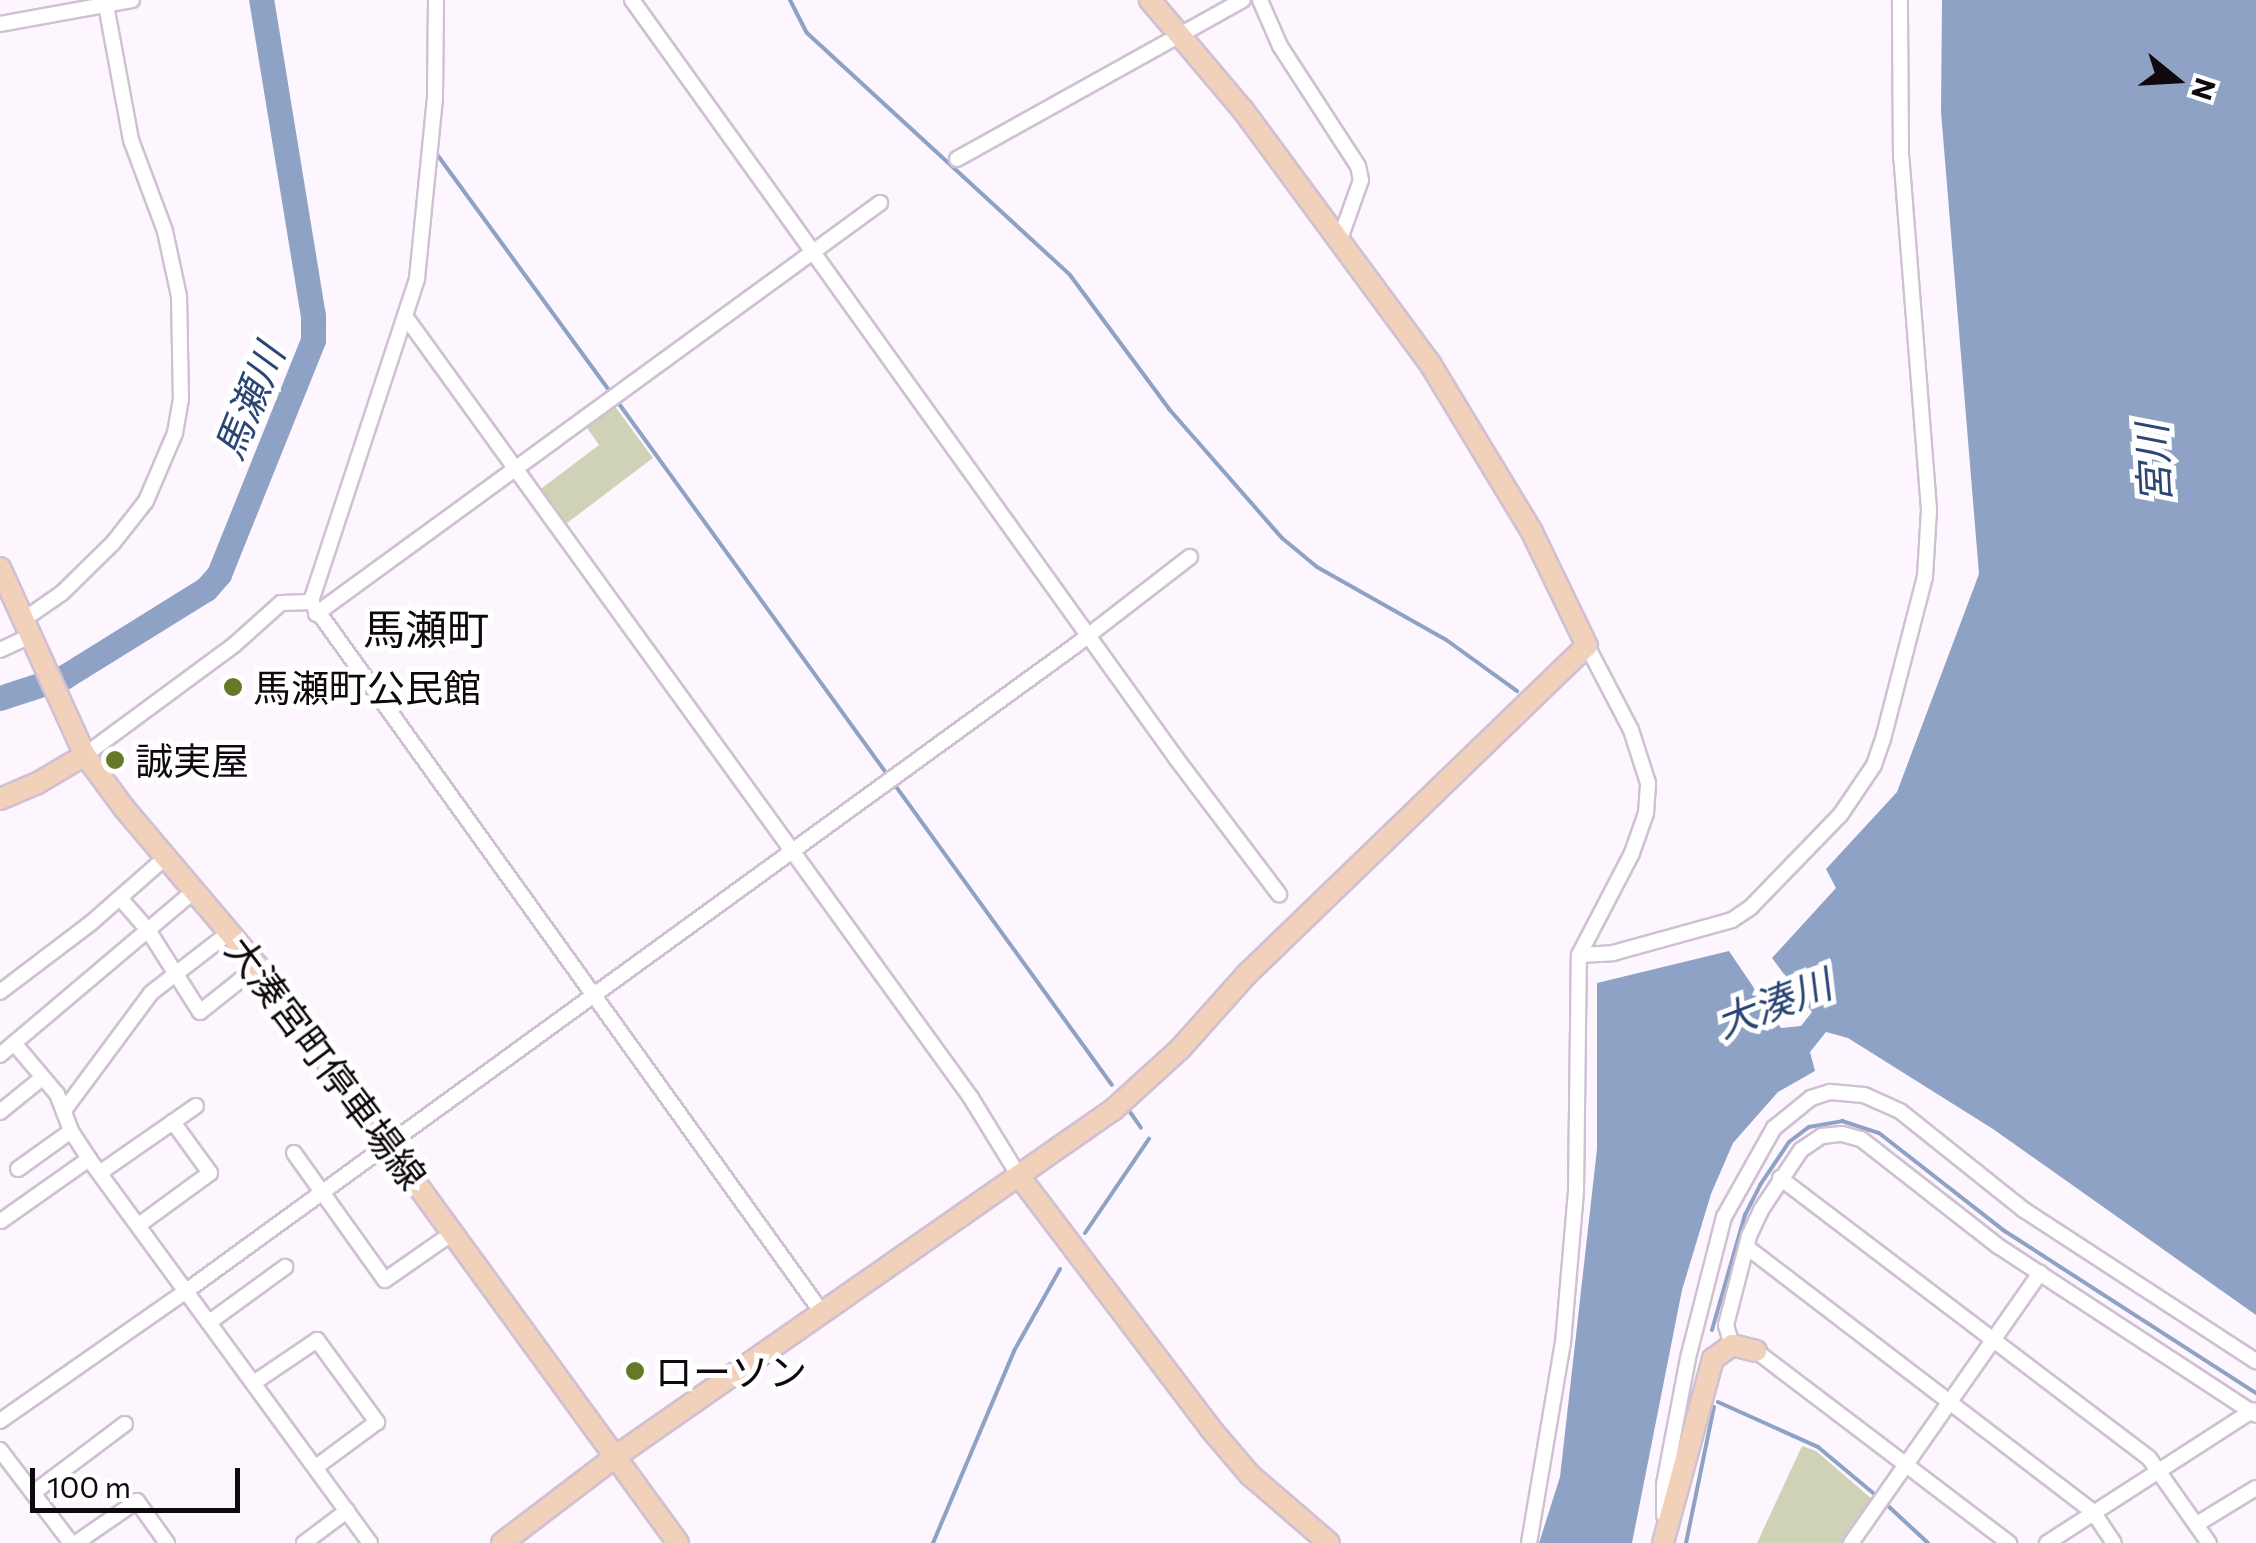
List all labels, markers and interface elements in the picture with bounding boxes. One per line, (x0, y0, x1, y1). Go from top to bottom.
north arrow (2126, 30, 2226, 130)
text: N (2185, 74, 2224, 105)
water label: 馬瀬川 (203, 336, 293, 466)
water label: 宮川 (2126, 423, 2178, 505)
district label: 馬瀬町 (363, 603, 489, 653)
place label: 馬瀬町公民館 (253, 664, 481, 710)
marker: 馬瀬町公民館 (222, 676, 244, 698)
place label: 誠実屋 (135, 737, 249, 783)
marker: 誠実屋 (104, 749, 126, 771)
street label: 大湊宮町停車場線 (217, 927, 437, 1197)
water label: 大湊川 (1708, 958, 1838, 1046)
place label: ローソン (655, 1348, 807, 1394)
marker: ローソン (624, 1360, 646, 1382)
scale bar (35, 1448, 245, 1510)
text: 100 m (47, 1467, 131, 1504)

